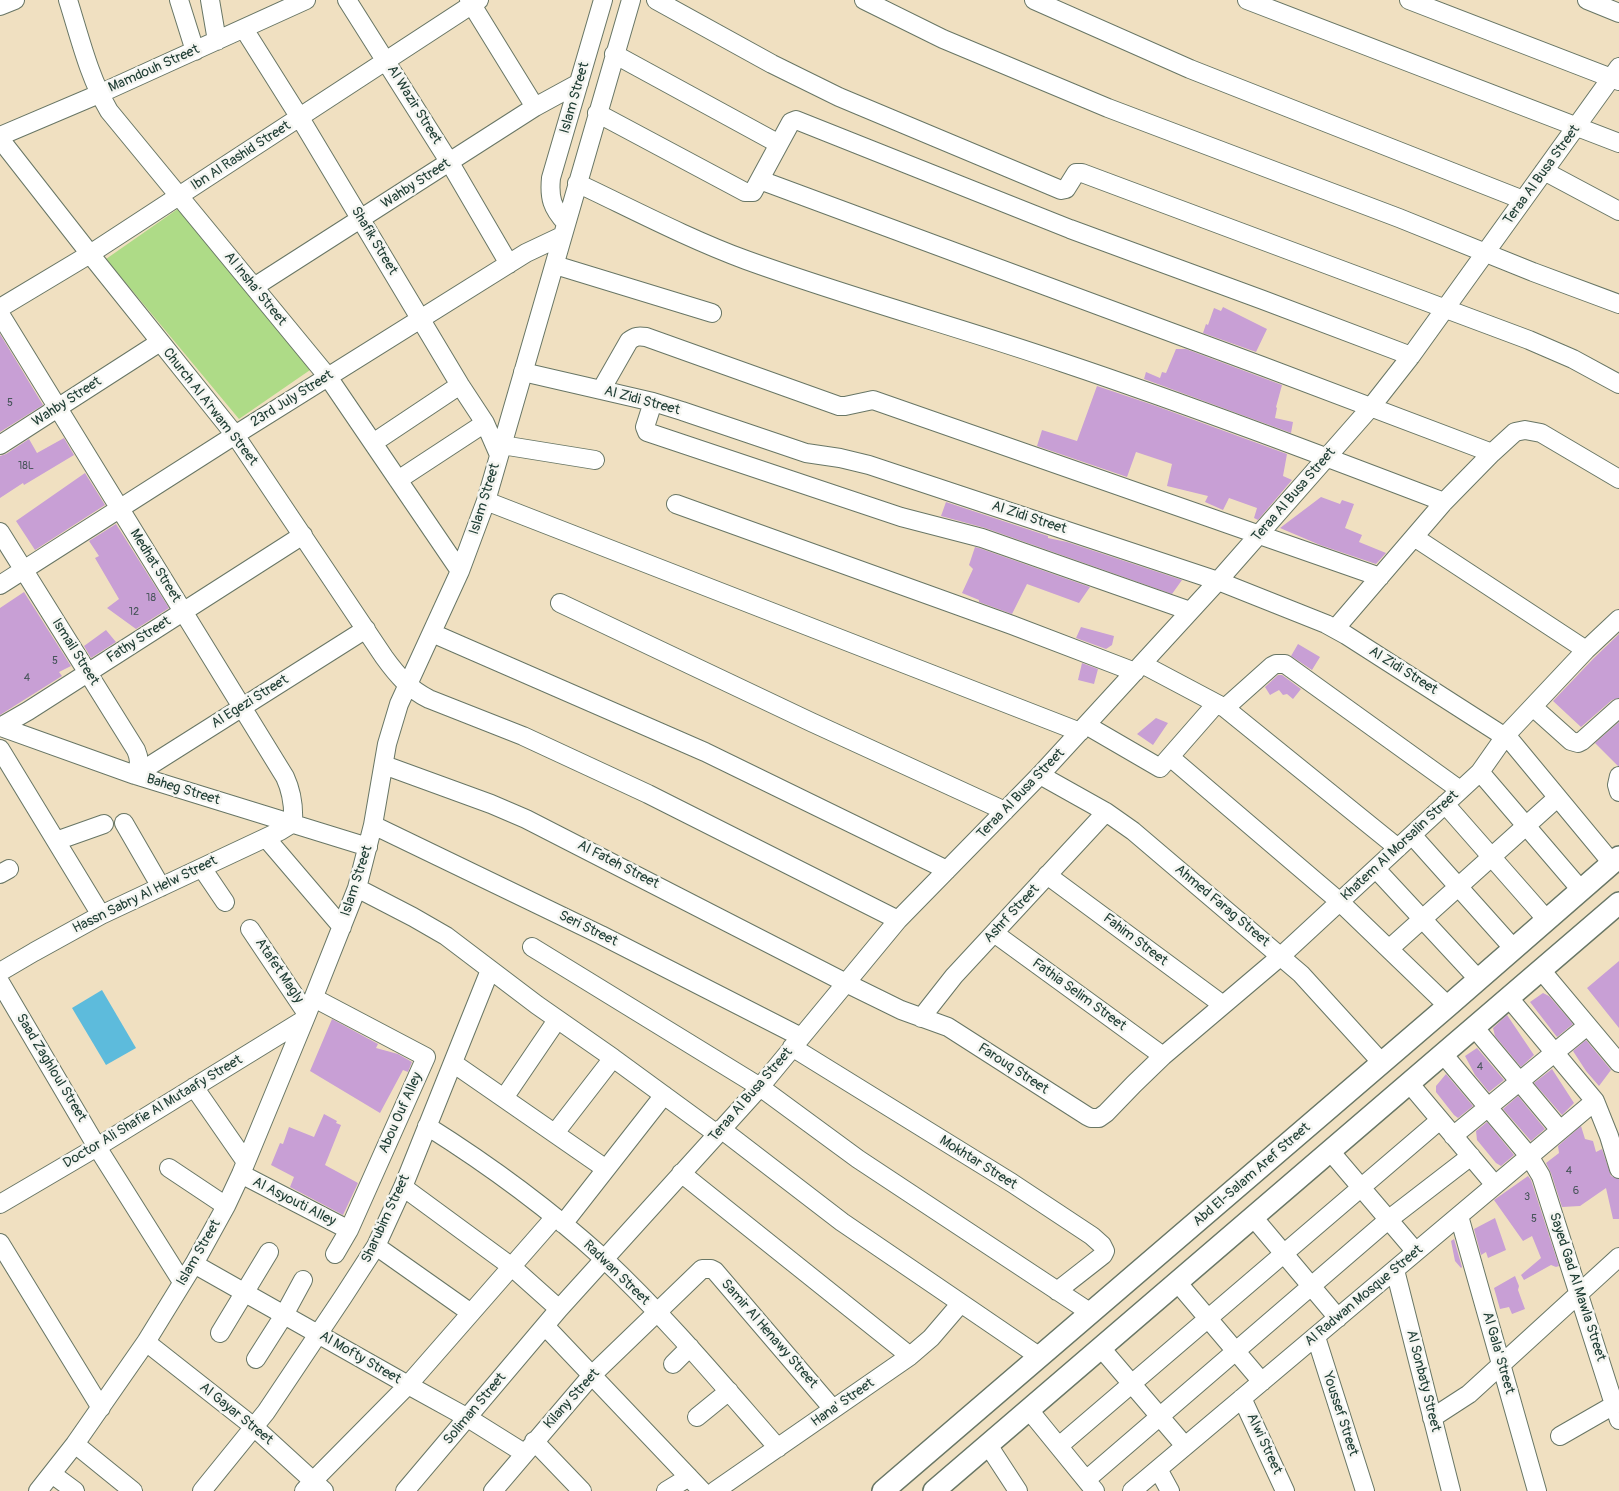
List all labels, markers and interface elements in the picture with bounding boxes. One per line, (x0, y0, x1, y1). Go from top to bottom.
street label: Mamdouh Street (106, 41, 202, 97)
street label: Islam Street (557, 60, 593, 136)
street label: Al Wazir Street (383, 63, 445, 147)
street label: Ibn Al Rashid Street (188, 118, 294, 194)
street label: Teraa Al Busa Street (1500, 122, 1584, 228)
street label: Wahby Street (378, 155, 454, 213)
street label: Shafik Street (347, 204, 401, 278)
street label: Al Insha' Street (220, 249, 290, 329)
street label: Church Al A'rwam Street (159, 345, 261, 469)
street label: 23rd July Street (248, 367, 336, 431)
street label: Wahby Street (29, 373, 105, 431)
street label: Al Zidi Street (602, 383, 682, 419)
house number: 5 (7, 396, 13, 410)
street label: Teraa Al Busa Street (1249, 445, 1339, 545)
house number: 18L (18, 459, 34, 473)
street label: Islam Street (466, 461, 504, 537)
street label: Al Zidi Street (989, 498, 1069, 538)
street label: Medhat Street (126, 526, 184, 606)
house number: 18 (146, 591, 156, 605)
house number: 12 (129, 605, 139, 619)
street label: Fathy Street (104, 613, 174, 667)
street label: Ismail Street (48, 615, 102, 689)
street label: Al Zidi Street (1366, 643, 1440, 699)
house number: 5 (52, 654, 58, 668)
house number: 4 (24, 671, 30, 685)
street label: Al Egezi Street (208, 672, 292, 732)
street label: Teraa Al Busa Street (974, 745, 1068, 843)
street label: Baheg Street (144, 771, 222, 809)
street label: Khatem Al Morsalin Street (1338, 787, 1462, 905)
street label: Al Fateh Street (574, 837, 662, 893)
street label: Islam Street (338, 843, 376, 919)
street label: Hassn Sabry Al Helw Street (70, 853, 220, 937)
street label: Ahmed Farag Street (1171, 861, 1273, 951)
street label: Ashrf Street (981, 881, 1043, 947)
street label: Seri Street (556, 908, 620, 950)
street label: Fahim Street (1099, 910, 1171, 970)
street label: Atafet Magly (251, 935, 307, 1007)
street label: Fathia Selim Street (1029, 955, 1129, 1035)
street label: Saad Zaghloul Street (12, 1011, 90, 1125)
street label: Farouq Street (974, 1040, 1052, 1098)
street label: Teraa Al Busa Street (706, 1045, 796, 1145)
street label: Doctor Ali Shafie Al Mutaafy Street (60, 1052, 246, 1172)
house number: 4 (1477, 1060, 1483, 1074)
street label: Abou Ouf Alley (376, 1070, 426, 1156)
street label: Abd El-Salam Aref Street (1190, 1120, 1314, 1230)
street label: Mokhtar Street (936, 1133, 1020, 1193)
house number: 4 (1566, 1164, 1572, 1178)
street label: Sharubim Street (358, 1172, 414, 1266)
street label: Al Asyouti Alley (250, 1174, 338, 1230)
house number: 6 (1573, 1184, 1579, 1198)
house number: 3 (1524, 1190, 1530, 1204)
street label: Sayed Gad Al Mawla Street (1545, 1211, 1609, 1363)
house number: 5 (1531, 1212, 1537, 1226)
street label: Islam Street (173, 1217, 225, 1289)
street label: Radwan Street (579, 1237, 653, 1309)
street label: Al Radwan Mosque Street (1302, 1242, 1426, 1350)
street label: Samir Al Henawy Street (717, 1276, 821, 1392)
street label: Al Gala' Street (1478, 1310, 1518, 1396)
street label: Al Mofty Street (316, 1328, 404, 1388)
street label: Al Sonbaty Street (1402, 1328, 1444, 1434)
street label: Kilany Street (541, 1366, 603, 1432)
street label: Soliman Street (440, 1370, 510, 1448)
street label: Youssef Street (1318, 1370, 1362, 1458)
street label: Hana' Street (808, 1375, 878, 1431)
street label: Al Gayar Street (196, 1379, 276, 1449)
street label: Alwi Street (1243, 1411, 1285, 1477)

